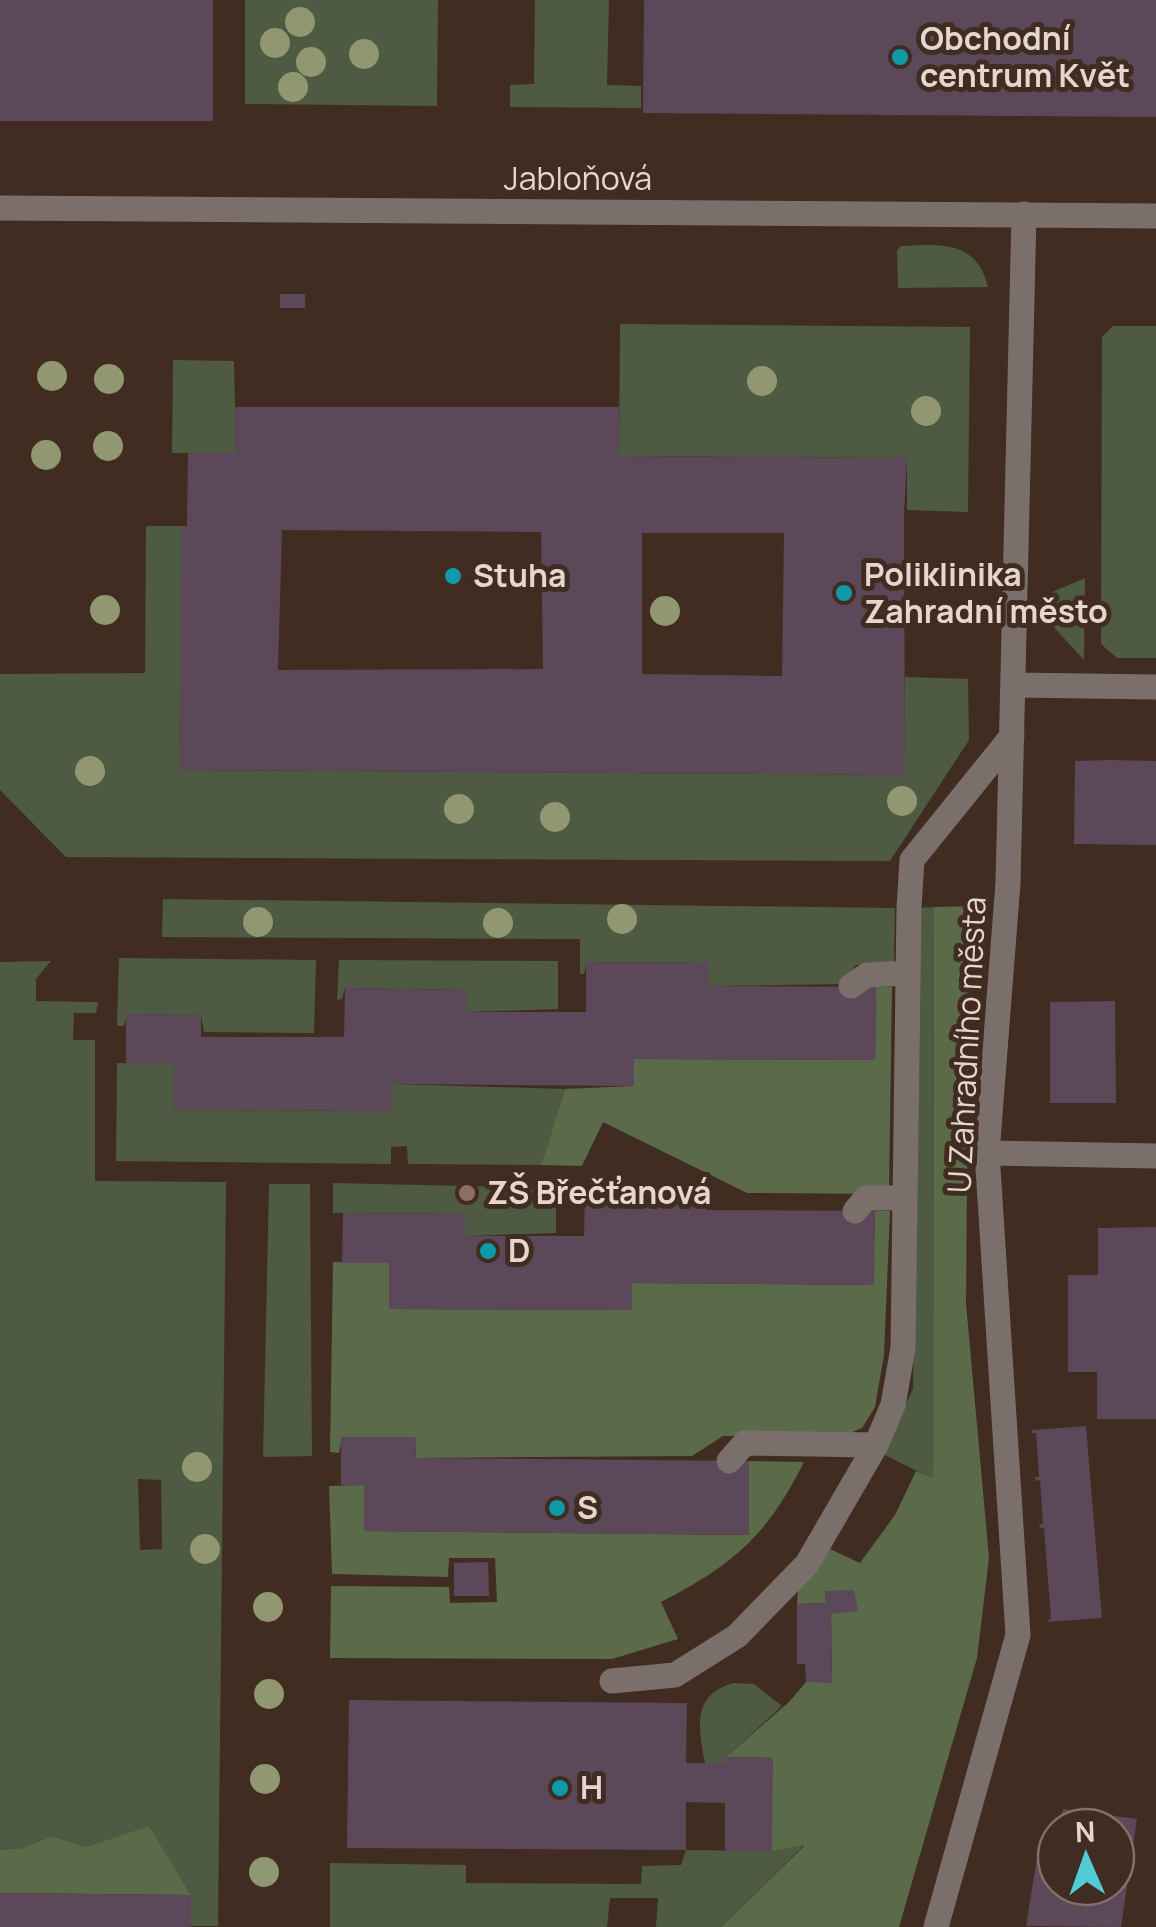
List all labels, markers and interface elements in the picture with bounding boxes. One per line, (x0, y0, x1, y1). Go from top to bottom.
place label: Obchodní centrum Květ (920, 16, 1130, 97)
marker: Obchodní centrum Květ (889, 46, 911, 68)
street label: Jabloňová (504, 156, 652, 200)
place label: Poliklinika Zahradní město (864, 552, 1108, 633)
place label: Stuha (473, 553, 566, 597)
marker: Stuha (442, 565, 464, 587)
marker: Poliklinika Zahradní město (833, 582, 855, 604)
street label: U Zahradního města (936, 896, 996, 1194)
place label: ZŠ Břečťanová (487, 1170, 711, 1214)
marker: ZŠ Břečťanová (456, 1182, 478, 1204)
place label: D (508, 1228, 530, 1272)
marker: D (477, 1240, 499, 1262)
place label: S (577, 1485, 598, 1529)
marker: S (546, 1497, 568, 1519)
place label: H (580, 1765, 603, 1809)
marker: H (549, 1777, 571, 1799)
north arrow (1036, 1807, 1136, 1907)
text: N (1074, 1812, 1096, 1850)

